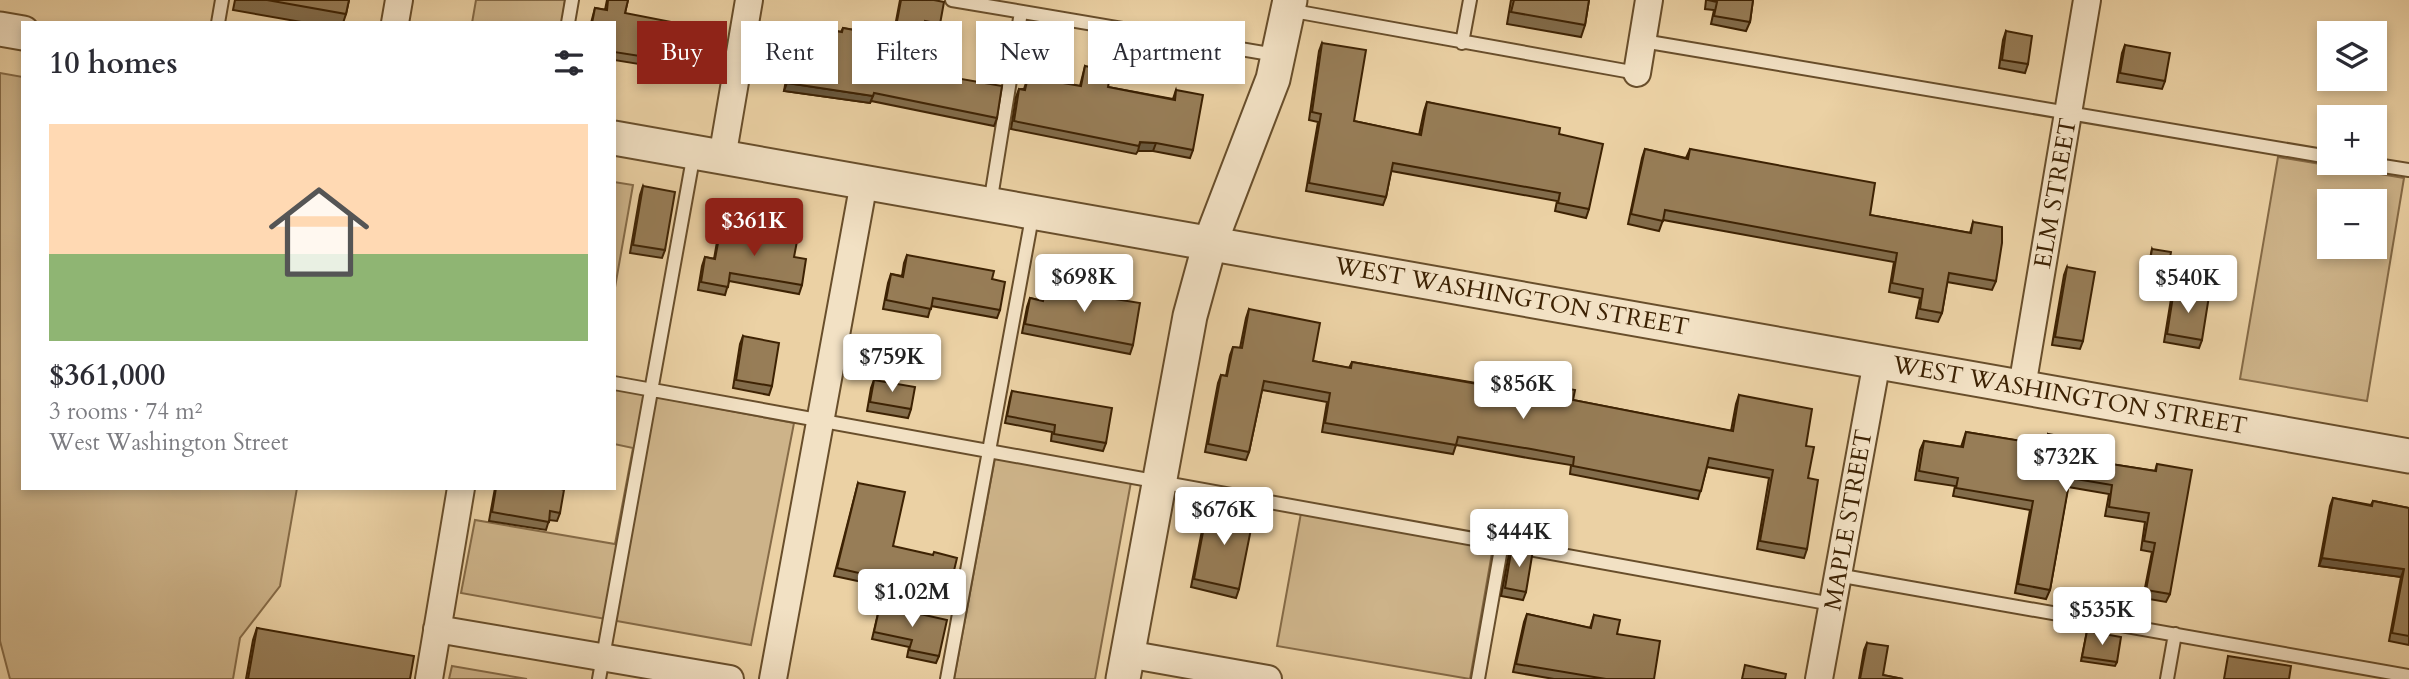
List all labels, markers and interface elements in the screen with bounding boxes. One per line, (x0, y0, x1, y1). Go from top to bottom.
chip: Buy (637, 21, 727, 84)
chip: Rent (741, 21, 838, 84)
chip: Filters (852, 21, 962, 84)
chip: New (976, 21, 1074, 84)
chip: Apartment (1088, 21, 1245, 84)
map controls (2317, 21, 2387, 259)
button: layers (2317, 21, 2387, 91)
text: 10 homes (49, 43, 178, 84)
icon: filters (550, 44, 588, 82)
button: + (2317, 105, 2387, 175)
street label: ELM STREET (2026, 115, 2085, 271)
icon: home (256, 169, 382, 295)
button: − (2317, 189, 2387, 259)
pin: $361K (705, 198, 803, 258)
text: $361K (721, 205, 787, 236)
street label: WEST WASHINGTON STREET (1331, 249, 1692, 344)
pin: $698K (1035, 254, 1133, 314)
pin: $540K (2139, 256, 2237, 315)
text: $698K (1051, 261, 1117, 292)
text: $540K (2155, 262, 2221, 293)
pin: $759K (843, 334, 941, 394)
text: $759K (859, 341, 925, 372)
street label: WEST WASHINGTON STREET (1889, 348, 2250, 443)
text: $361,000 (49, 355, 165, 396)
pin: $856K (1474, 362, 1572, 421)
text: $856K (1490, 368, 1556, 399)
text: 3 rooms · 74 m² (49, 396, 202, 427)
text: West Washington Street (49, 427, 288, 458)
street label: MAPLE STREET (1816, 427, 1881, 613)
pin: $732K (2017, 434, 2115, 494)
text: $732K (2033, 441, 2099, 472)
pin: $676K (1175, 488, 1273, 547)
text: $676K (1191, 494, 1257, 525)
pin: $444K (1470, 510, 1568, 569)
text: $444K (1486, 516, 1552, 547)
pin: $1.02M (855, 570, 969, 629)
text: $1.02M (874, 576, 950, 607)
pin: $535K (2053, 588, 2151, 647)
text: $535K (2069, 594, 2135, 625)

